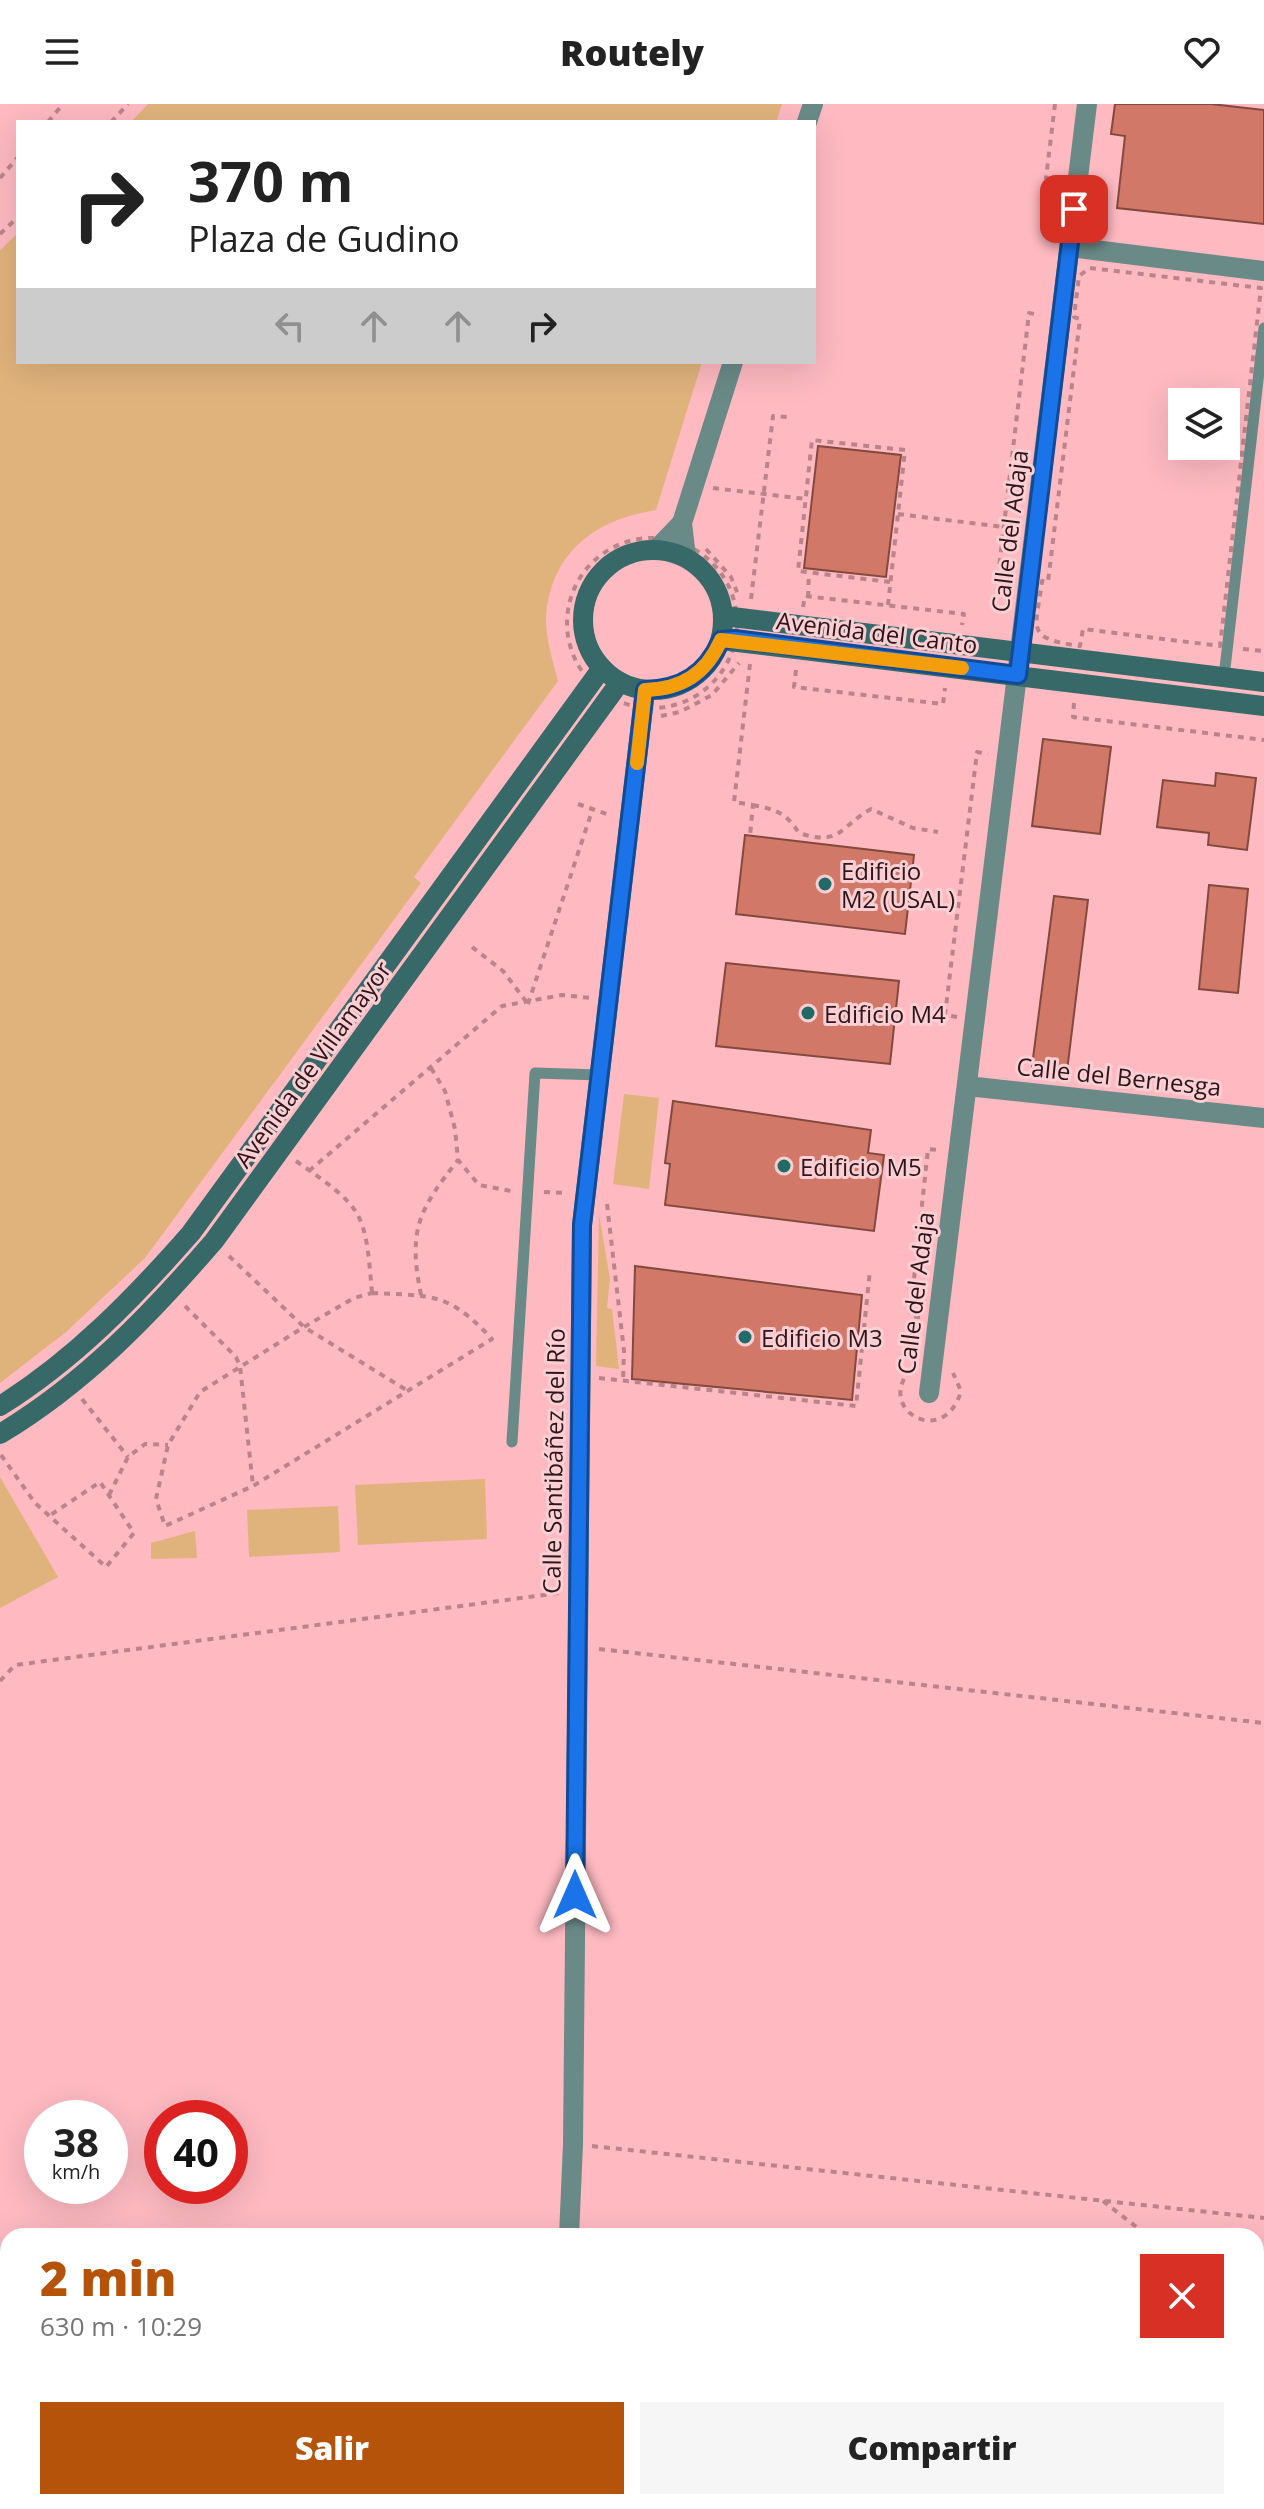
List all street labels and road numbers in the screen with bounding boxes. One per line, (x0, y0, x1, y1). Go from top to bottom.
street label: Calle del Adaja (983, 448, 1035, 614)
street label: Avenida del Canto (775, 603, 979, 661)
street label: Avenida de Villamayor (226, 954, 398, 1174)
street label: Calle del Bernesga (1015, 1049, 1223, 1103)
street label: Calle del Adaja (889, 1210, 941, 1376)
street label: Calle Santibáñez del Río (534, 1328, 572, 1594)

